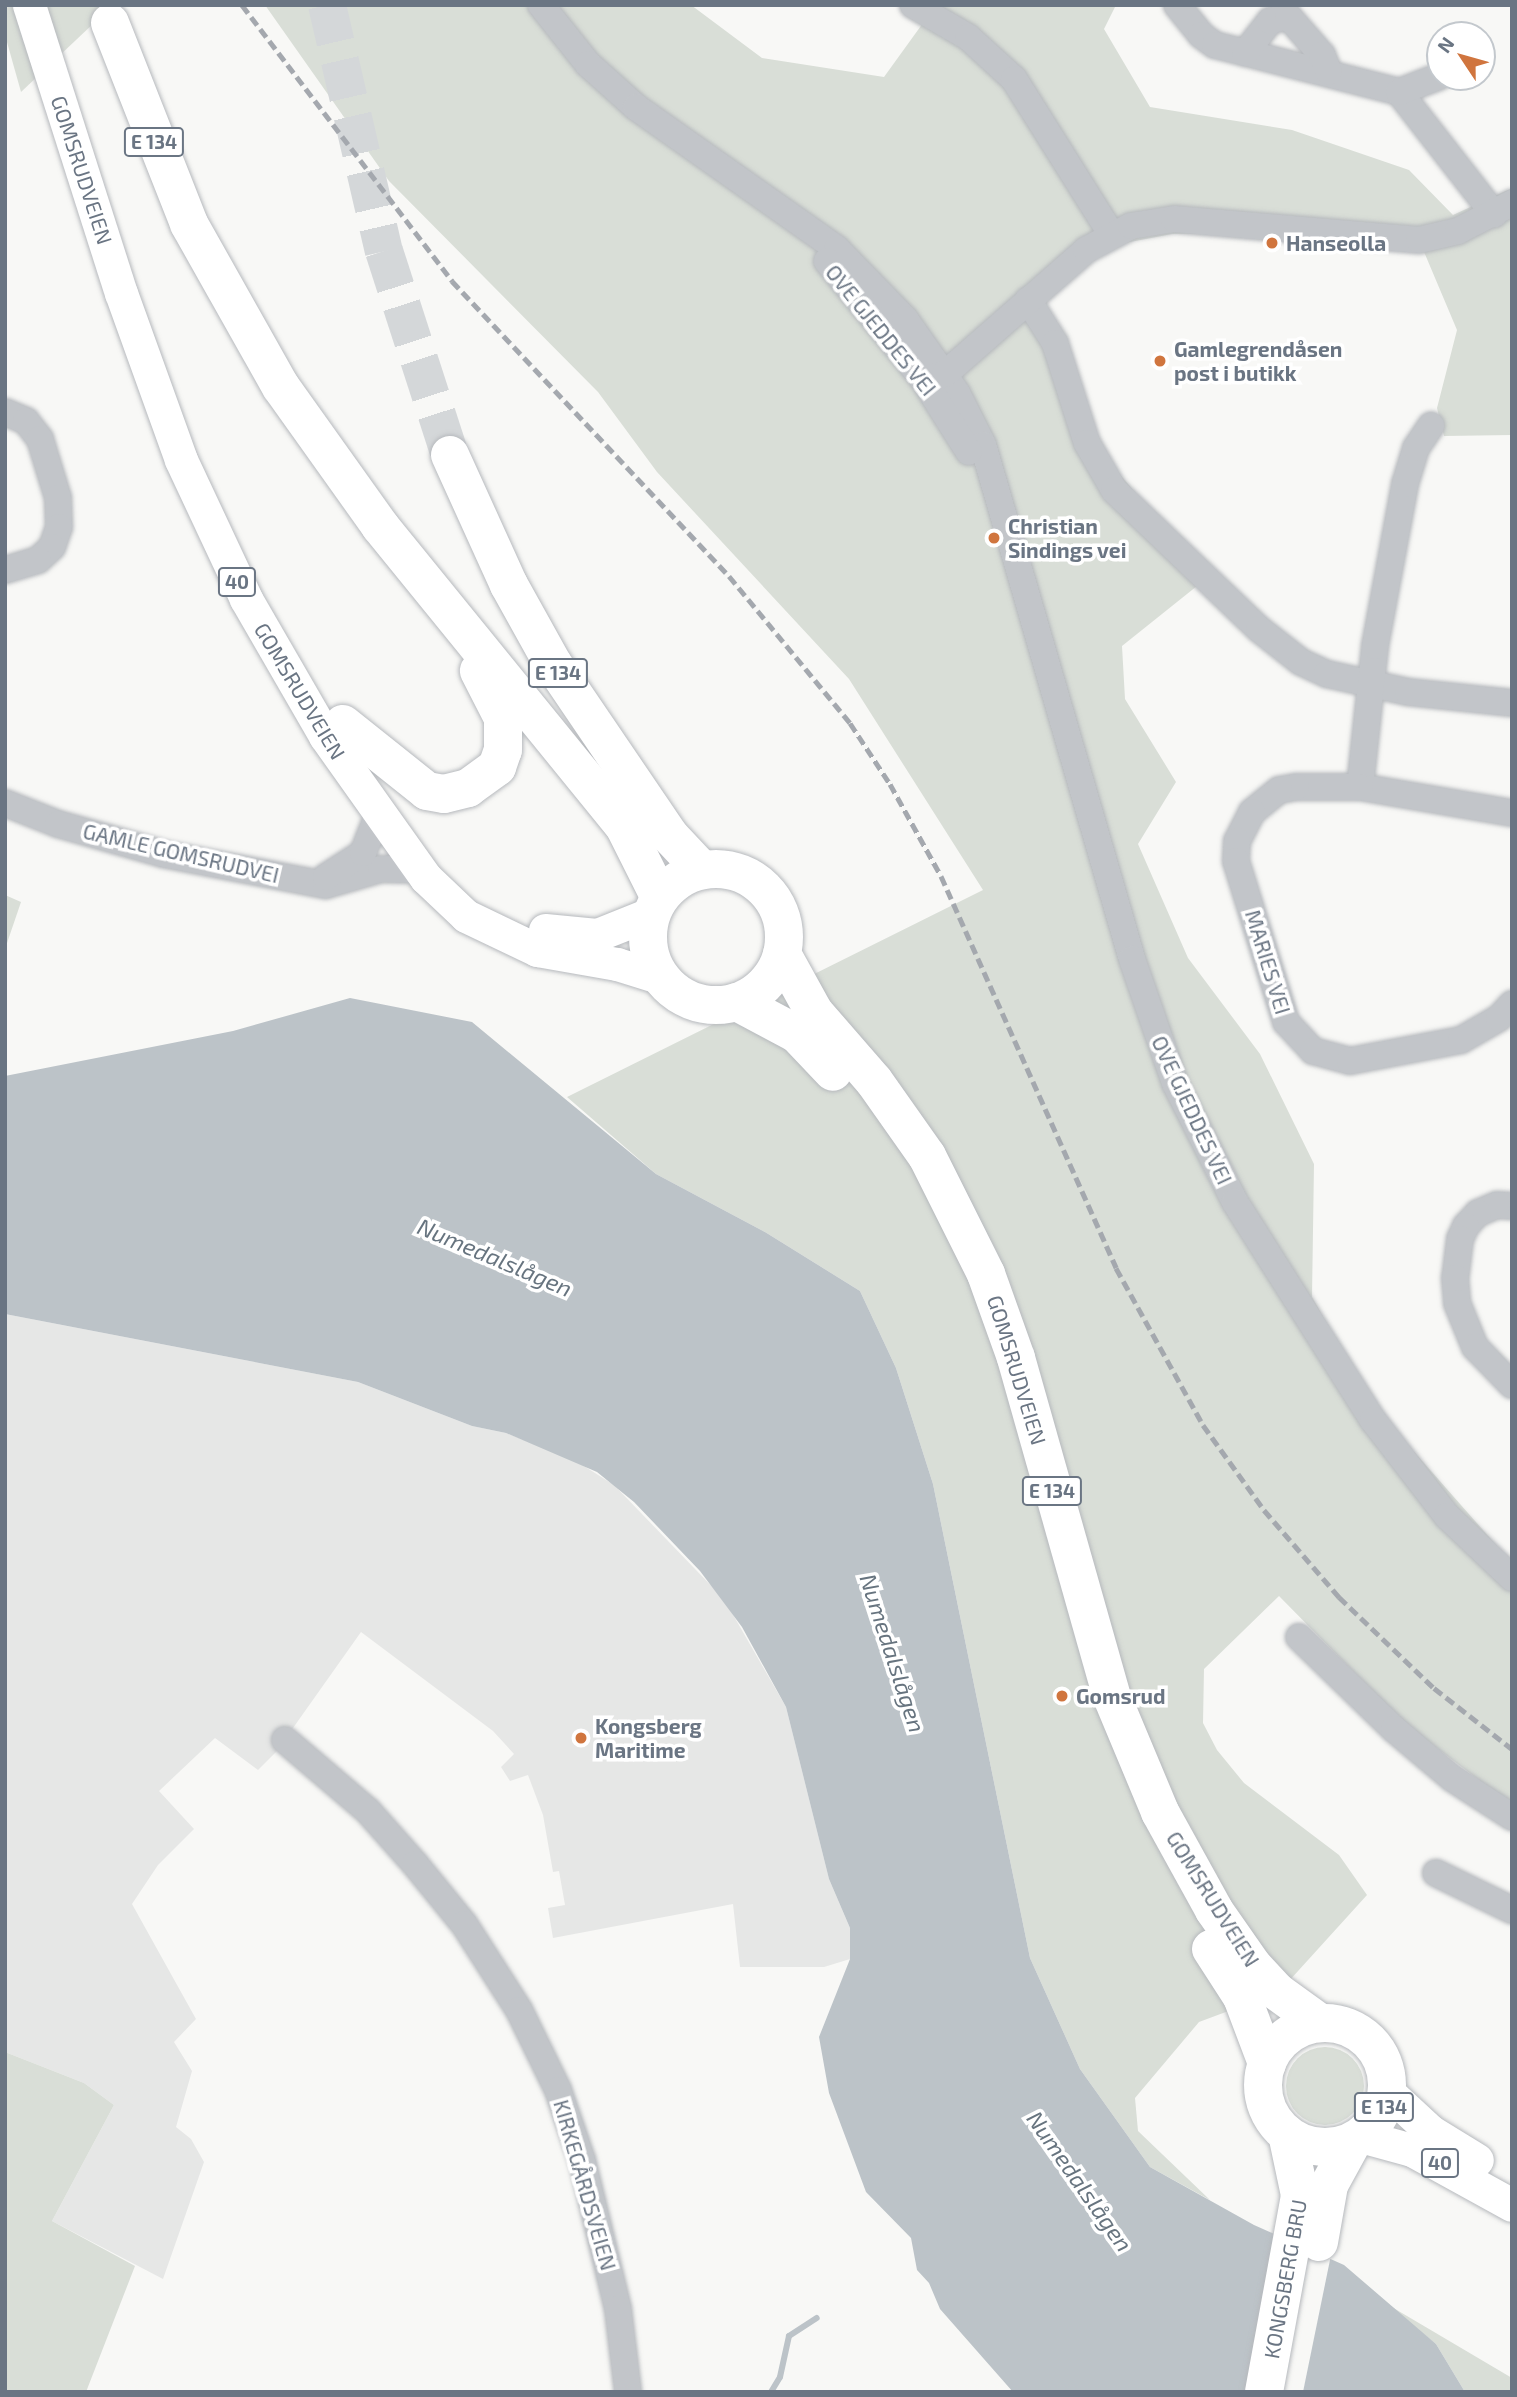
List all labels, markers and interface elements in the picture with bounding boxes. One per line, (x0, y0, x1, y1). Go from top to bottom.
north arrow (1426, 21, 1496, 91)
text: N (1432, 32, 1459, 57)
street label: GOMSRUDVEIEN (46, 92, 118, 248)
road number: E 134 (122, 126, 186, 158)
place label: Hanseolla (1286, 230, 1386, 256)
marker: Hanseolla (1264, 235, 1280, 251)
street label: OVE GJEDDES VEI (820, 259, 942, 401)
place label: Gamlegrendåsen post i butikk (1174, 336, 1342, 386)
marker: Gamlegrendåsen post i butikk (1152, 353, 1168, 369)
place label: Christian Sindings vei (1008, 513, 1127, 563)
marker: Christian Sindings vei (986, 530, 1002, 546)
road number: 40 (218, 566, 256, 597)
street label: GOMSRUDVEIEN (249, 618, 351, 764)
road number: E 134 (526, 658, 590, 688)
street label: GAMLE GOMSRUDVEI (81, 818, 281, 888)
street label: MARIES VEI (1240, 907, 1296, 1017)
street label: OVE GJEDDES VEI (1146, 1032, 1238, 1188)
water label: Numedalslågen (414, 1212, 576, 1302)
street label: GOMSRUDVEIEN (982, 1292, 1052, 1448)
road number: E 134 (1020, 1476, 1084, 1506)
water label: Numedalslågen (854, 1570, 932, 1736)
place label: Gomsrud (1076, 1683, 1166, 1709)
marker: Gomsrud (1054, 1688, 1070, 1704)
place label: Kongsberg Maritime (595, 1713, 702, 1763)
marker: Kongsberg Maritime (573, 1730, 589, 1746)
street label: GOMSRUDVEIEN (1161, 1827, 1265, 1971)
road number: E 134 (1352, 2092, 1416, 2122)
street label: KIRKEGÅRDSVEIEN (549, 2097, 621, 2273)
water label: Numedalslågen (1021, 2105, 1139, 2257)
road number: 40 (1421, 2148, 1459, 2178)
street label: KONGSBERG BRU (1259, 2197, 1311, 2361)

